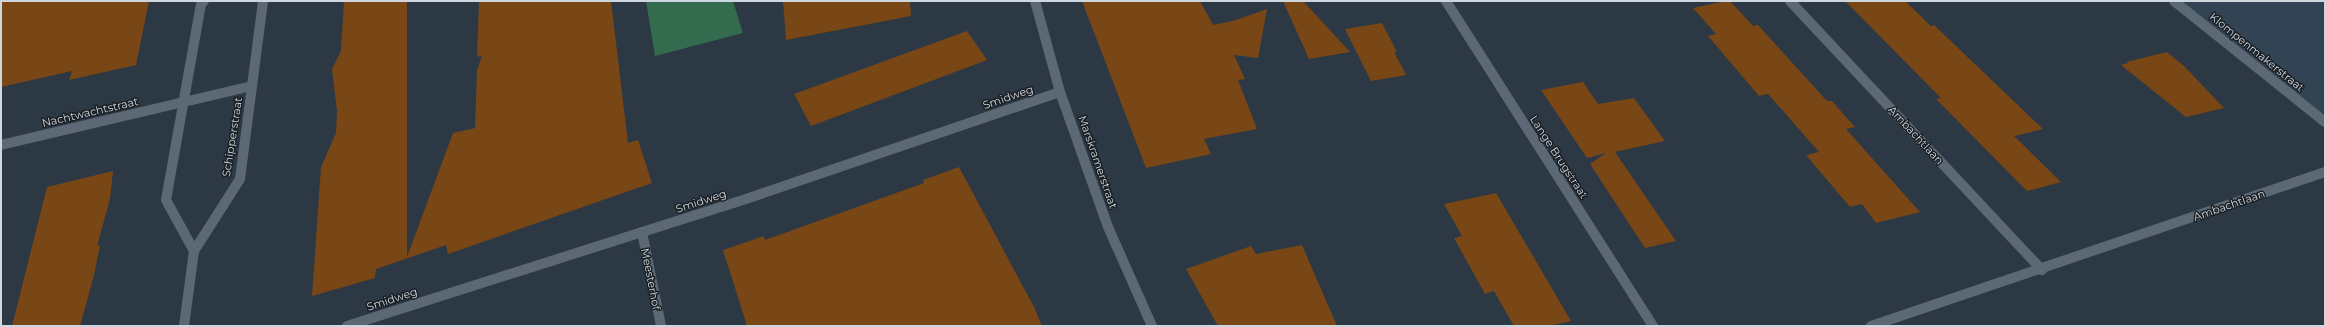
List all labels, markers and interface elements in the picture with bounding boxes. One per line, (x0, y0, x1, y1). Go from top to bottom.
street label: Klompenmakerstraat (2207, 10, 2308, 95)
street label: Smidweg (981, 82, 1035, 112)
street label: Nachtwachtstraat (40, 94, 140, 130)
street label: Schipperstraat (219, 96, 245, 178)
street label: Ambachtlaan (1885, 103, 1947, 167)
street label: Lange Brugstraat (1527, 113, 1591, 202)
street label: Marskramerstraat (1075, 114, 1121, 211)
street label: Smidweg (674, 186, 728, 216)
street label: Ambachtlaan (2191, 186, 2267, 224)
street label: Meesterhof (638, 247, 664, 312)
street label: Smidweg (365, 284, 419, 314)

